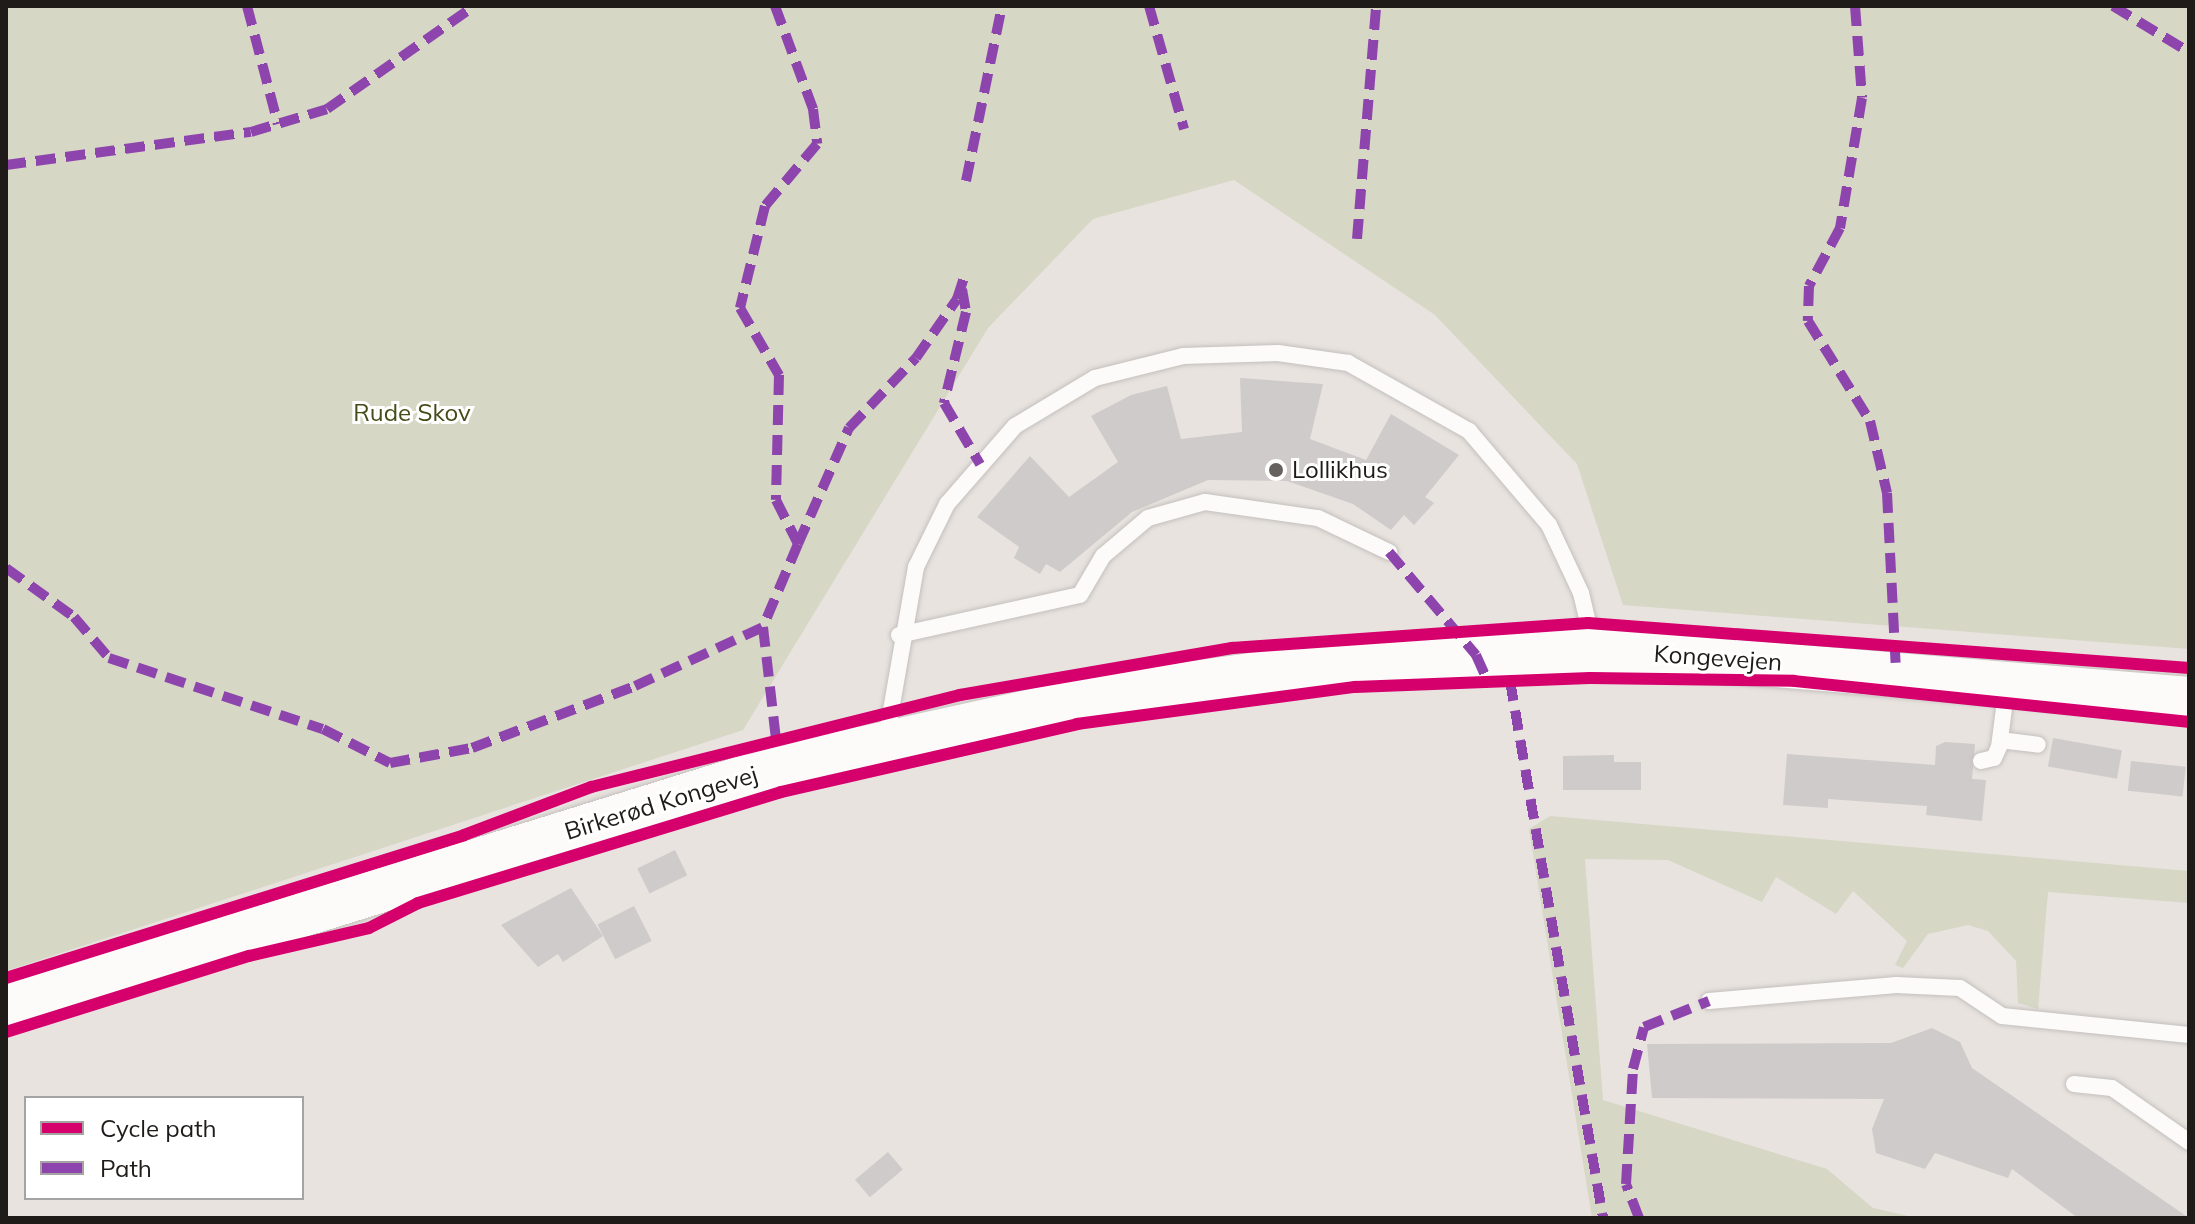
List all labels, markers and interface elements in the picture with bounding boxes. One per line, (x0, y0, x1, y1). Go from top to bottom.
park label: Rude Skov (353, 399, 471, 427)
place label: Lollikhus (1292, 456, 1388, 484)
marker: Lollikhus (1267, 461, 1285, 479)
street label: Kongevejen (1653, 639, 1783, 677)
street label: Birkerød Kongevej (561, 760, 761, 846)
legend (24, 1096, 304, 1200)
text: Cycle path (100, 1113, 217, 1143)
text: Path (100, 1153, 152, 1183)

